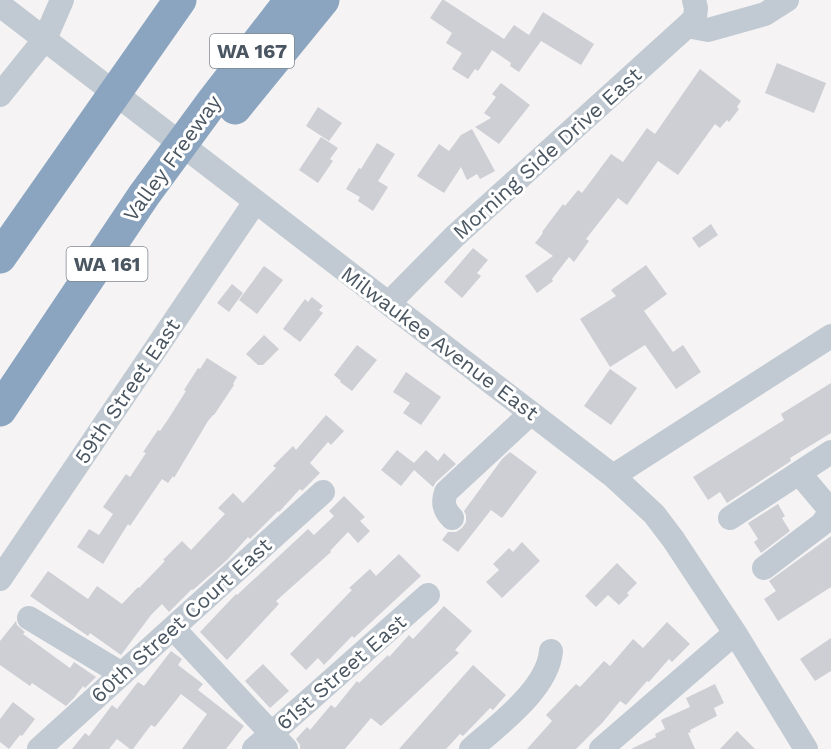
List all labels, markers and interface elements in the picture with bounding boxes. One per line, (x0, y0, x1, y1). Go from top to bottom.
road number: WA 167 (210, 34, 294, 68)
street label: Morning Side Drive East (448, 62, 646, 244)
street label: Valley Freeway (118, 90, 226, 226)
road number: WA 161 (66, 247, 148, 281)
street label: Milwaukee Avenue East (336, 261, 544, 425)
street label: 59th Street East (69, 314, 185, 468)
street label: 60th Street Court East (86, 532, 277, 708)
street label: 61st Street East (271, 609, 411, 735)

